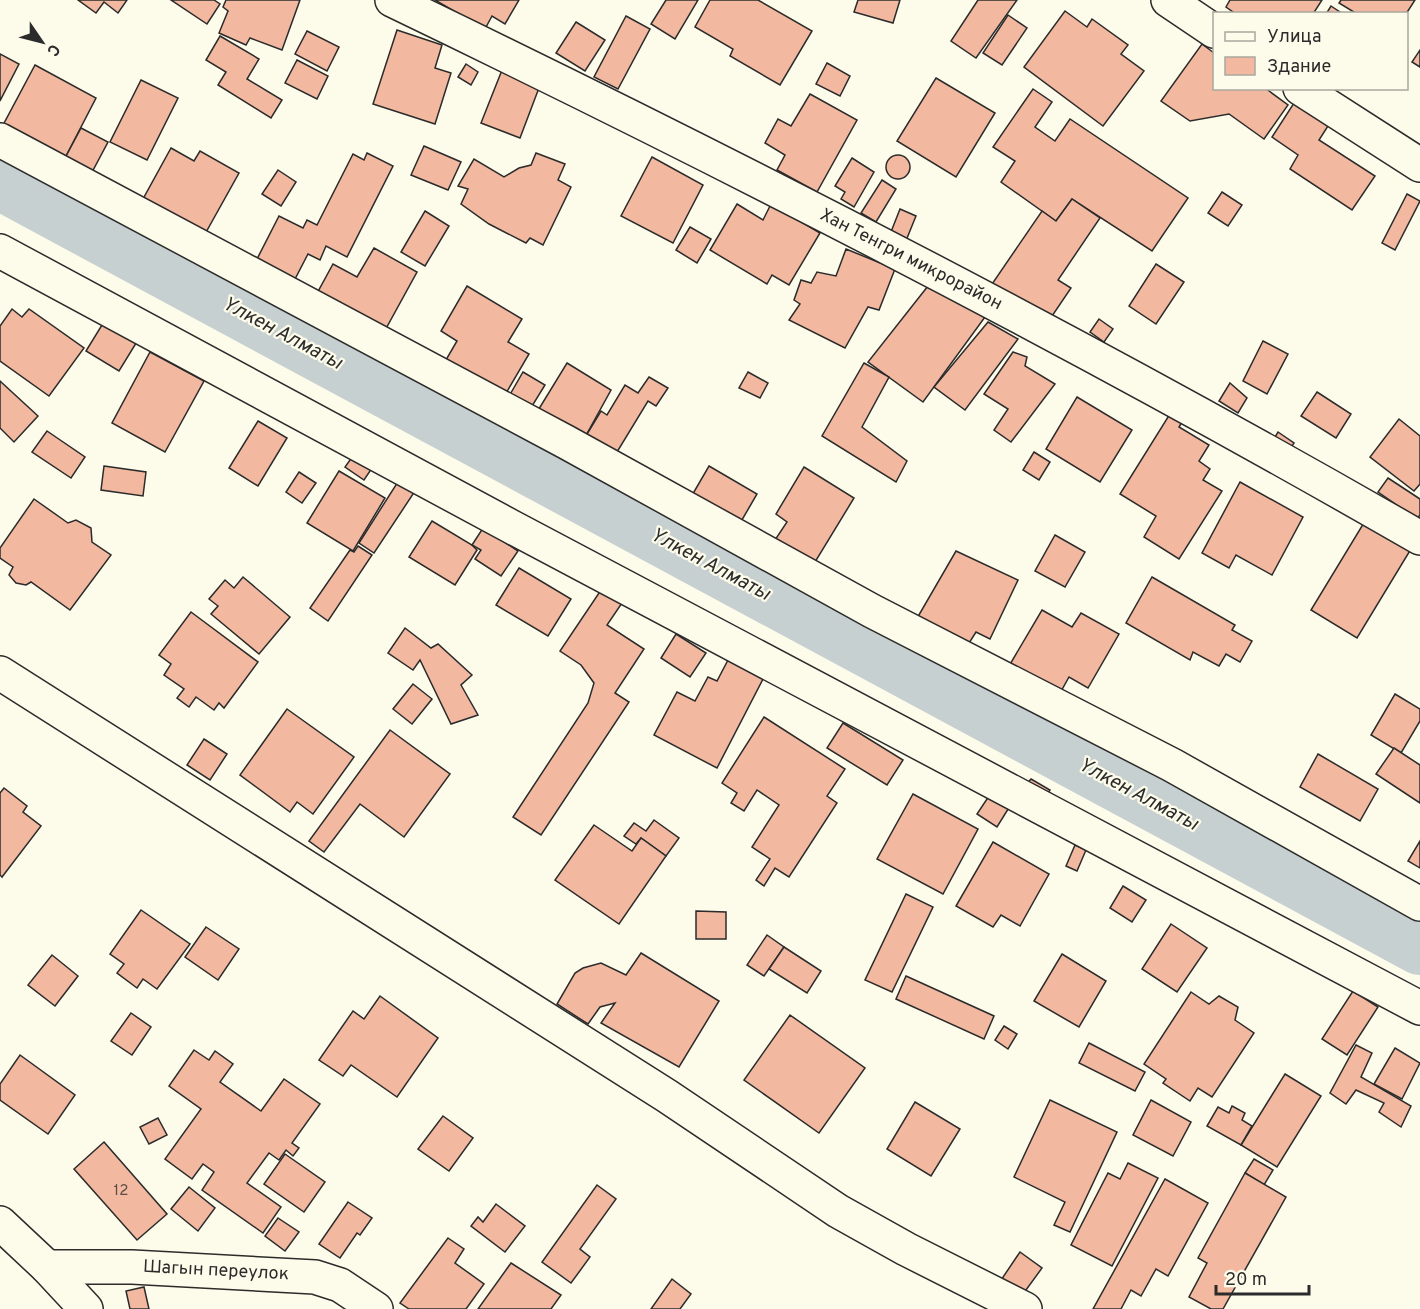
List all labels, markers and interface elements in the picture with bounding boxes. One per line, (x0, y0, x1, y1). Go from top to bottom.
north arrow (12, 12, 72, 72)
legend (1213, 12, 1408, 90)
text: Улица (1267, 26, 1321, 49)
text: С (42, 40, 64, 59)
text: Здание (1267, 56, 1331, 79)
street label: Хан Тенгри микрорайон (816, 204, 1006, 316)
water label: Үлкен Алматы (217, 291, 347, 377)
water label: Үлкен Алматы (645, 522, 775, 608)
water label: Үлкен Алматы (1073, 752, 1203, 838)
house number: 12 (114, 1182, 128, 1201)
street label: Шагын переулок (142, 1256, 290, 1286)
scale bar (1216, 1258, 1309, 1296)
text: 20 m (1225, 1269, 1267, 1292)

